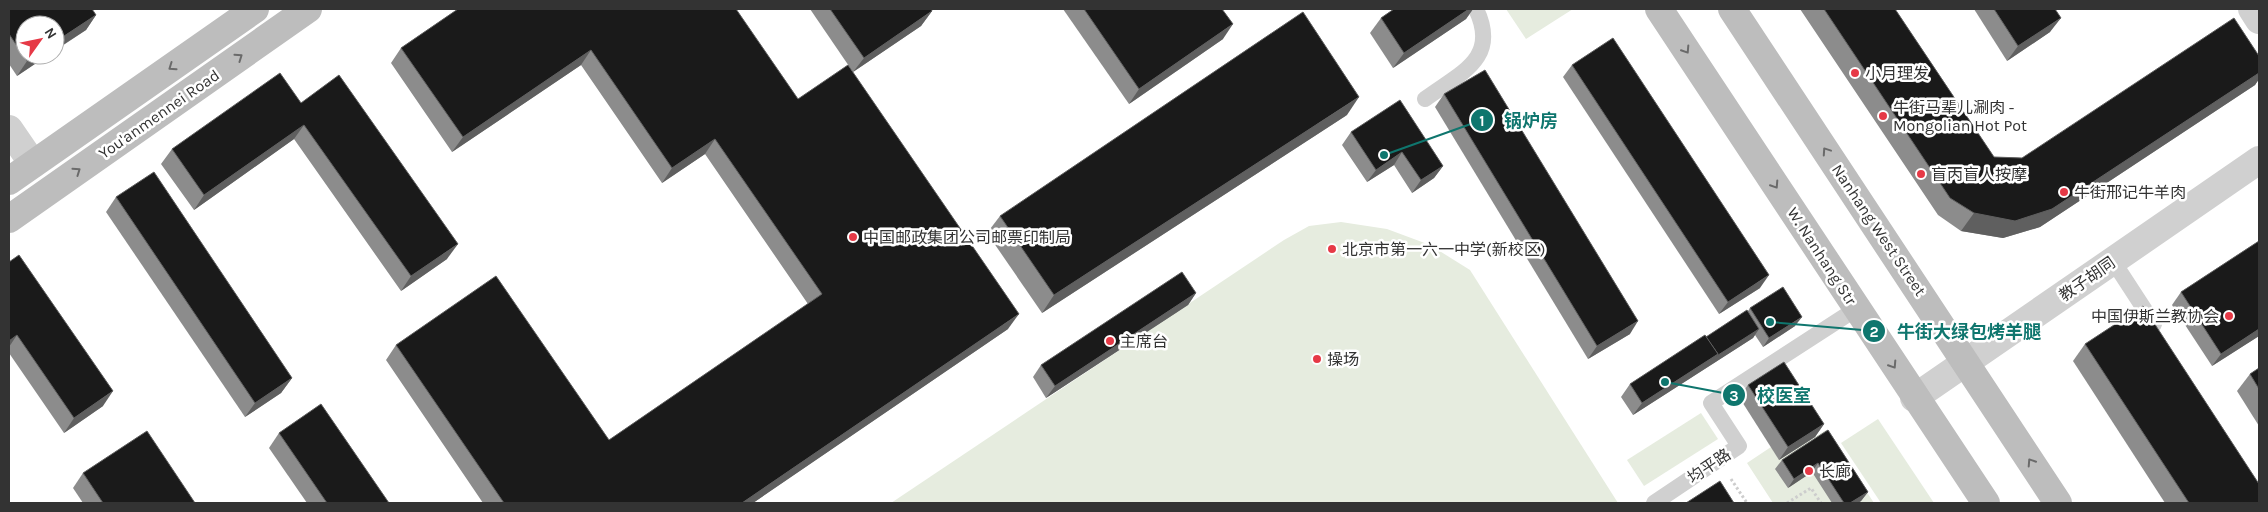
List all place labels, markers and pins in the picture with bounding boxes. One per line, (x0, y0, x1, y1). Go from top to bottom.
place label: 小月理发 (1865, 64, 1929, 83)
marker: 小月理发 (1849, 67, 1861, 79)
place label: 牛街马辈儿涮肉 - Mongolian Hot Pot (1893, 98, 2027, 135)
callout: 锅炉房 (1469, 104, 1568, 137)
marker: 牛街马辈儿涮肉 - Mongolian Hot Pot (1877, 110, 1889, 122)
place label: 盲丙盲人按摩 (1931, 165, 2027, 184)
marker: 盲丙盲人按摩 (1915, 168, 1927, 180)
place label: 牛街邢记牛羊肉 (2074, 183, 2186, 202)
marker: 牛街邢记牛羊肉 (2058, 186, 2070, 198)
place label: 中国邮政集团公司邮票印制局 (863, 228, 1071, 247)
marker: 中国邮政集团公司邮票印制局 (847, 231, 859, 243)
place label: 北京市第一六一中学(新校区) (1342, 240, 1545, 259)
marker: 北京市第一六一中学(新校区) (1326, 243, 1338, 255)
place label: 中国伊斯兰教协会 (2091, 307, 2219, 326)
marker: 中国伊斯兰教协会 (2223, 310, 2235, 322)
callout: 牛街大绿包烤羊腿 (1862, 315, 2051, 348)
place label: 主席台 (1120, 332, 1168, 351)
marker: 主席台 (1104, 335, 1116, 347)
place label: 操场 (1327, 350, 1359, 369)
marker: 操场 (1311, 353, 1323, 365)
callout: 校医室 (1722, 379, 1821, 412)
place label: 长廊 (1819, 462, 1851, 481)
marker: 长廊 (1803, 465, 1815, 477)

